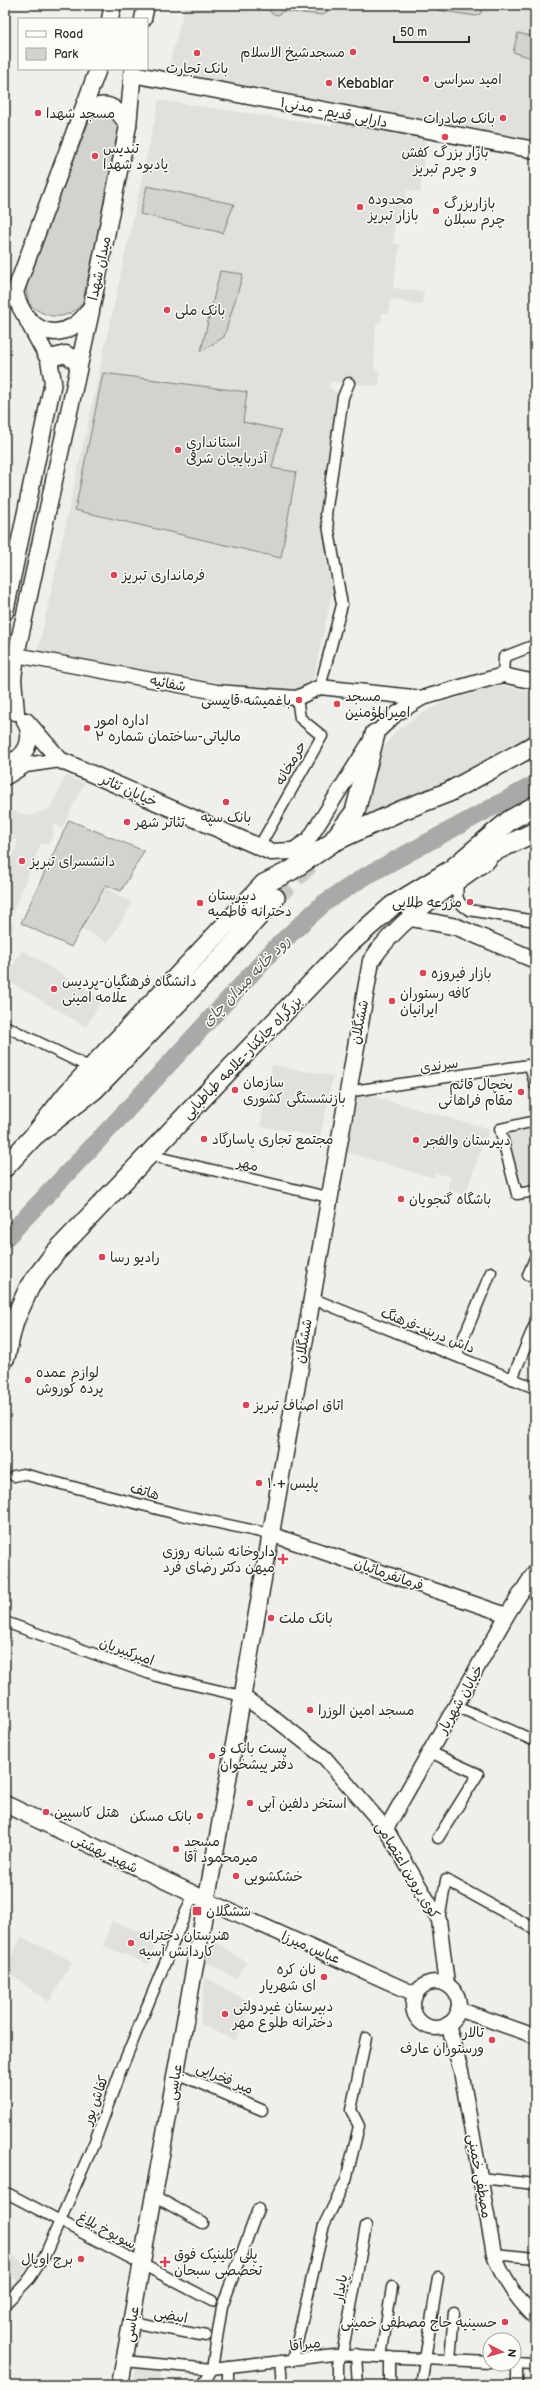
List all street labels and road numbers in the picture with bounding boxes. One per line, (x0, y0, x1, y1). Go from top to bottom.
street label: دارایی قدیم - مدنی۱ (278, 94, 389, 133)
street label: میدان شهدا (84, 234, 115, 302)
street label: شفائیه (148, 672, 187, 695)
street label: حرمخانه (271, 738, 310, 788)
street label: خیابان تئاتر (97, 770, 160, 811)
street label: بزرگراه چایکنار-علامه طباطبایی (179, 992, 307, 1123)
street label: ششگلان (347, 998, 372, 1046)
street label: سرندی (419, 1054, 459, 1077)
street label: مهر (235, 1154, 260, 1175)
street label: داش دربند-فرهنگ (378, 1304, 477, 1357)
street label: ششگلان (291, 1317, 316, 1365)
street label: هاتف (128, 1479, 161, 1504)
street label: فرمانفرمائیان (352, 1555, 426, 1594)
street label: امیرکبیریان (97, 1634, 157, 1669)
street label: خیابان شهریار (433, 1662, 487, 1738)
street label: کوی پروین اعتصامی (371, 1819, 443, 1923)
street label: شهید بهشتى (69, 1830, 141, 1877)
street label: عباس میرزا (279, 1927, 343, 1967)
street label: میر فخرایی (194, 2059, 256, 2098)
street label: عباسى (163, 2063, 186, 2101)
street label: کفاش پور (78, 2073, 113, 2128)
street label: مصطفی خمینی (464, 2132, 495, 2220)
street label: سویوخ بلاغ (74, 2208, 139, 2254)
street label: پایدار (330, 2273, 352, 2304)
street label: ابیضی (153, 2304, 189, 2327)
street label: عباسی (120, 2305, 143, 2343)
street label: میرآقا (288, 2334, 322, 2355)

